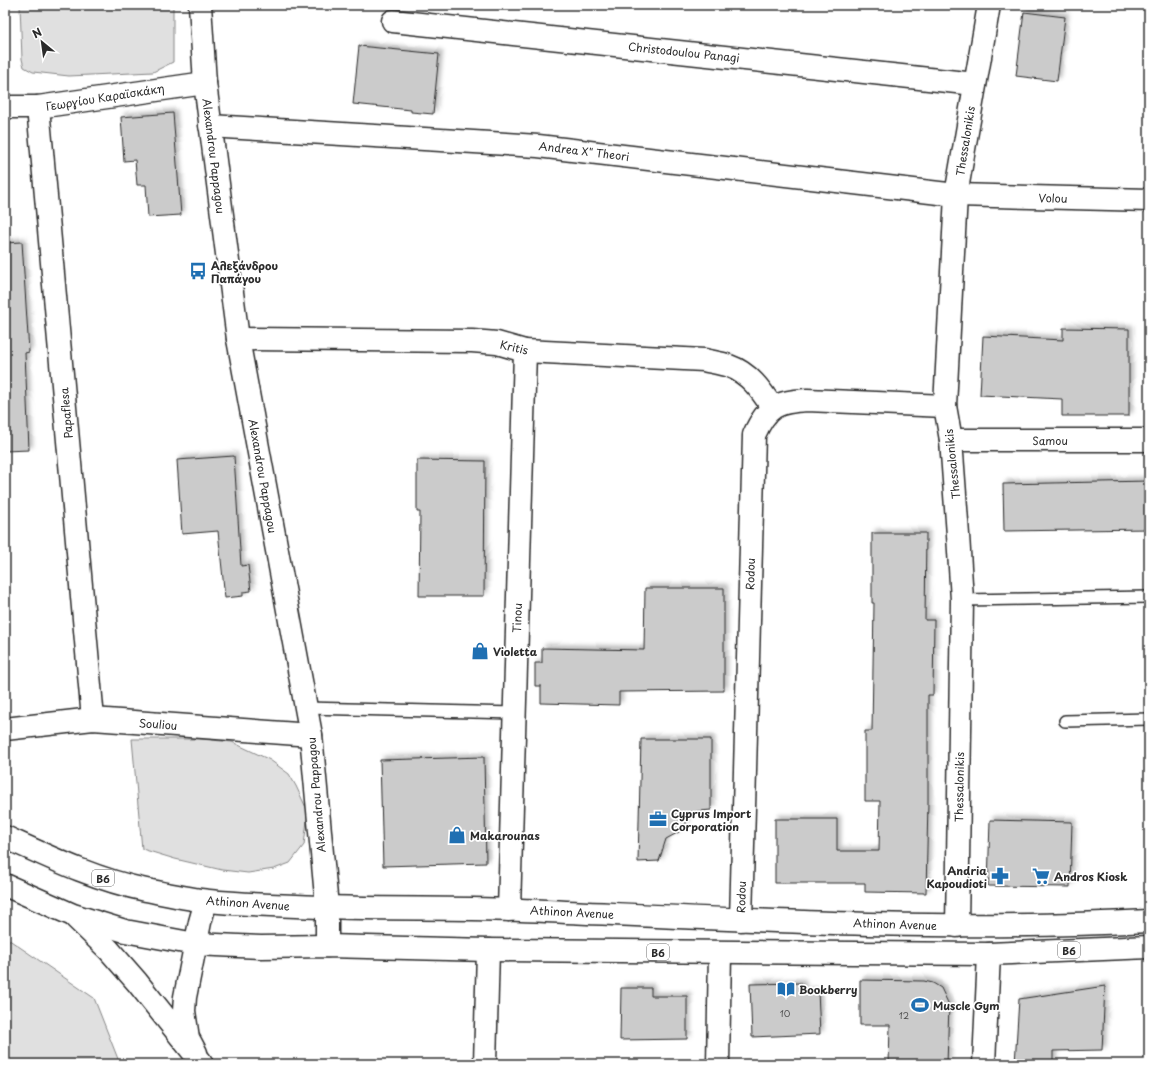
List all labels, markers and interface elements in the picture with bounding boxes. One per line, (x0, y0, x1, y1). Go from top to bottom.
north arrow (22, 22, 62, 62)
text: N (29, 23, 45, 42)
street label: Christodoulou Panagi (627, 38, 741, 66)
street label: Γεωργίου Καραϊσκάκη (44, 79, 166, 115)
street label: Alexandrou Pappagou (198, 97, 230, 215)
street label: Thessalonikis (951, 105, 979, 177)
street label: Andrea X" Theori (538, 137, 630, 165)
street label: Volou (1039, 189, 1067, 207)
place label: Αλεξάνδρου Παπάγου (211, 257, 278, 287)
bus stop icon: Αλεξάνδρου Παπάγου (188, 261, 208, 281)
street label: Kritis (498, 336, 530, 358)
street label: Papaflesa (55, 387, 77, 439)
street label: Alexandrou Pappagou (245, 417, 281, 535)
street label: Thessalonikis (940, 428, 964, 500)
street label: Samou (1032, 432, 1068, 449)
street label: Rodou (741, 558, 759, 590)
street label: Tinou (508, 603, 526, 633)
shop icon: Violetta (470, 641, 490, 661)
place label: Violetta (493, 643, 538, 660)
street label: Souliou (138, 714, 178, 734)
street label: Alexandrou Pappagou (302, 737, 330, 853)
street label: Thessalonikis (950, 752, 968, 822)
place label: Cyprus Import Corporation (671, 805, 751, 835)
office icon: Cyprus Import Corporation (648, 809, 668, 829)
shop icon: Makarounas (447, 825, 467, 845)
place label: Makarounas (470, 827, 540, 844)
place label: Andria Kapoudioti (926, 862, 987, 892)
pharmacy icon: Andria Kapoudioti (990, 866, 1010, 886)
supermarket icon: Andros Kiosk (1031, 866, 1051, 886)
place label: Andros Kiosk (1054, 868, 1128, 885)
road number: B6 (92, 870, 114, 886)
street label: Rodou (732, 881, 750, 913)
street label: Athinon Avenue (206, 892, 290, 914)
street label: Athinon Avenue (530, 901, 614, 923)
street label: Athinon Avenue (853, 914, 937, 934)
road number: B6 (1058, 942, 1080, 958)
road number: B6 (647, 944, 669, 960)
library icon: Bookberry (776, 979, 796, 999)
place label: Bookberry (799, 981, 857, 998)
sports icon: Muscle Gym (910, 995, 930, 1015)
place label: Muscle Gym (933, 997, 1000, 1014)
house number: 10 (780, 1006, 791, 1020)
house number: 12 (899, 1008, 909, 1022)

